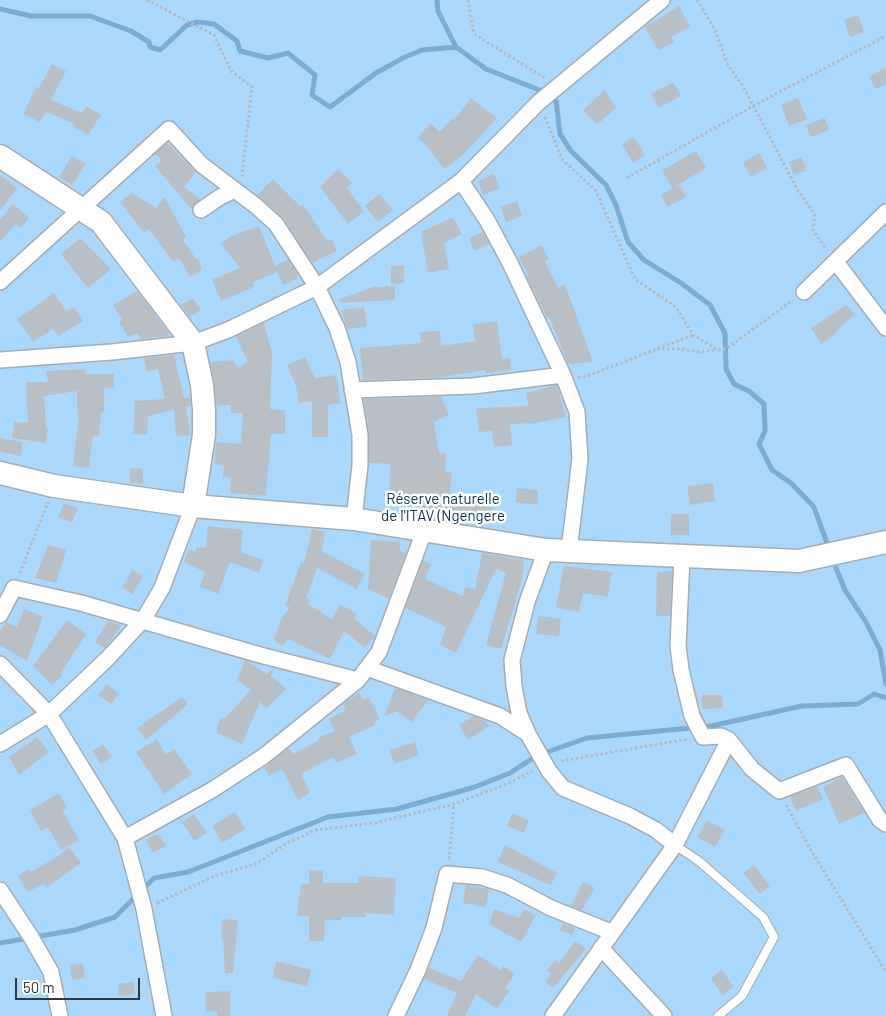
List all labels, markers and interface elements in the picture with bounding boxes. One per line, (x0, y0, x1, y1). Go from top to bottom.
park label: Réserve naturelle de l'ITAV (Ngengere (381, 490, 505, 525)
scale bar (18, 968, 142, 1000)
text: 50 m (23, 978, 55, 996)

